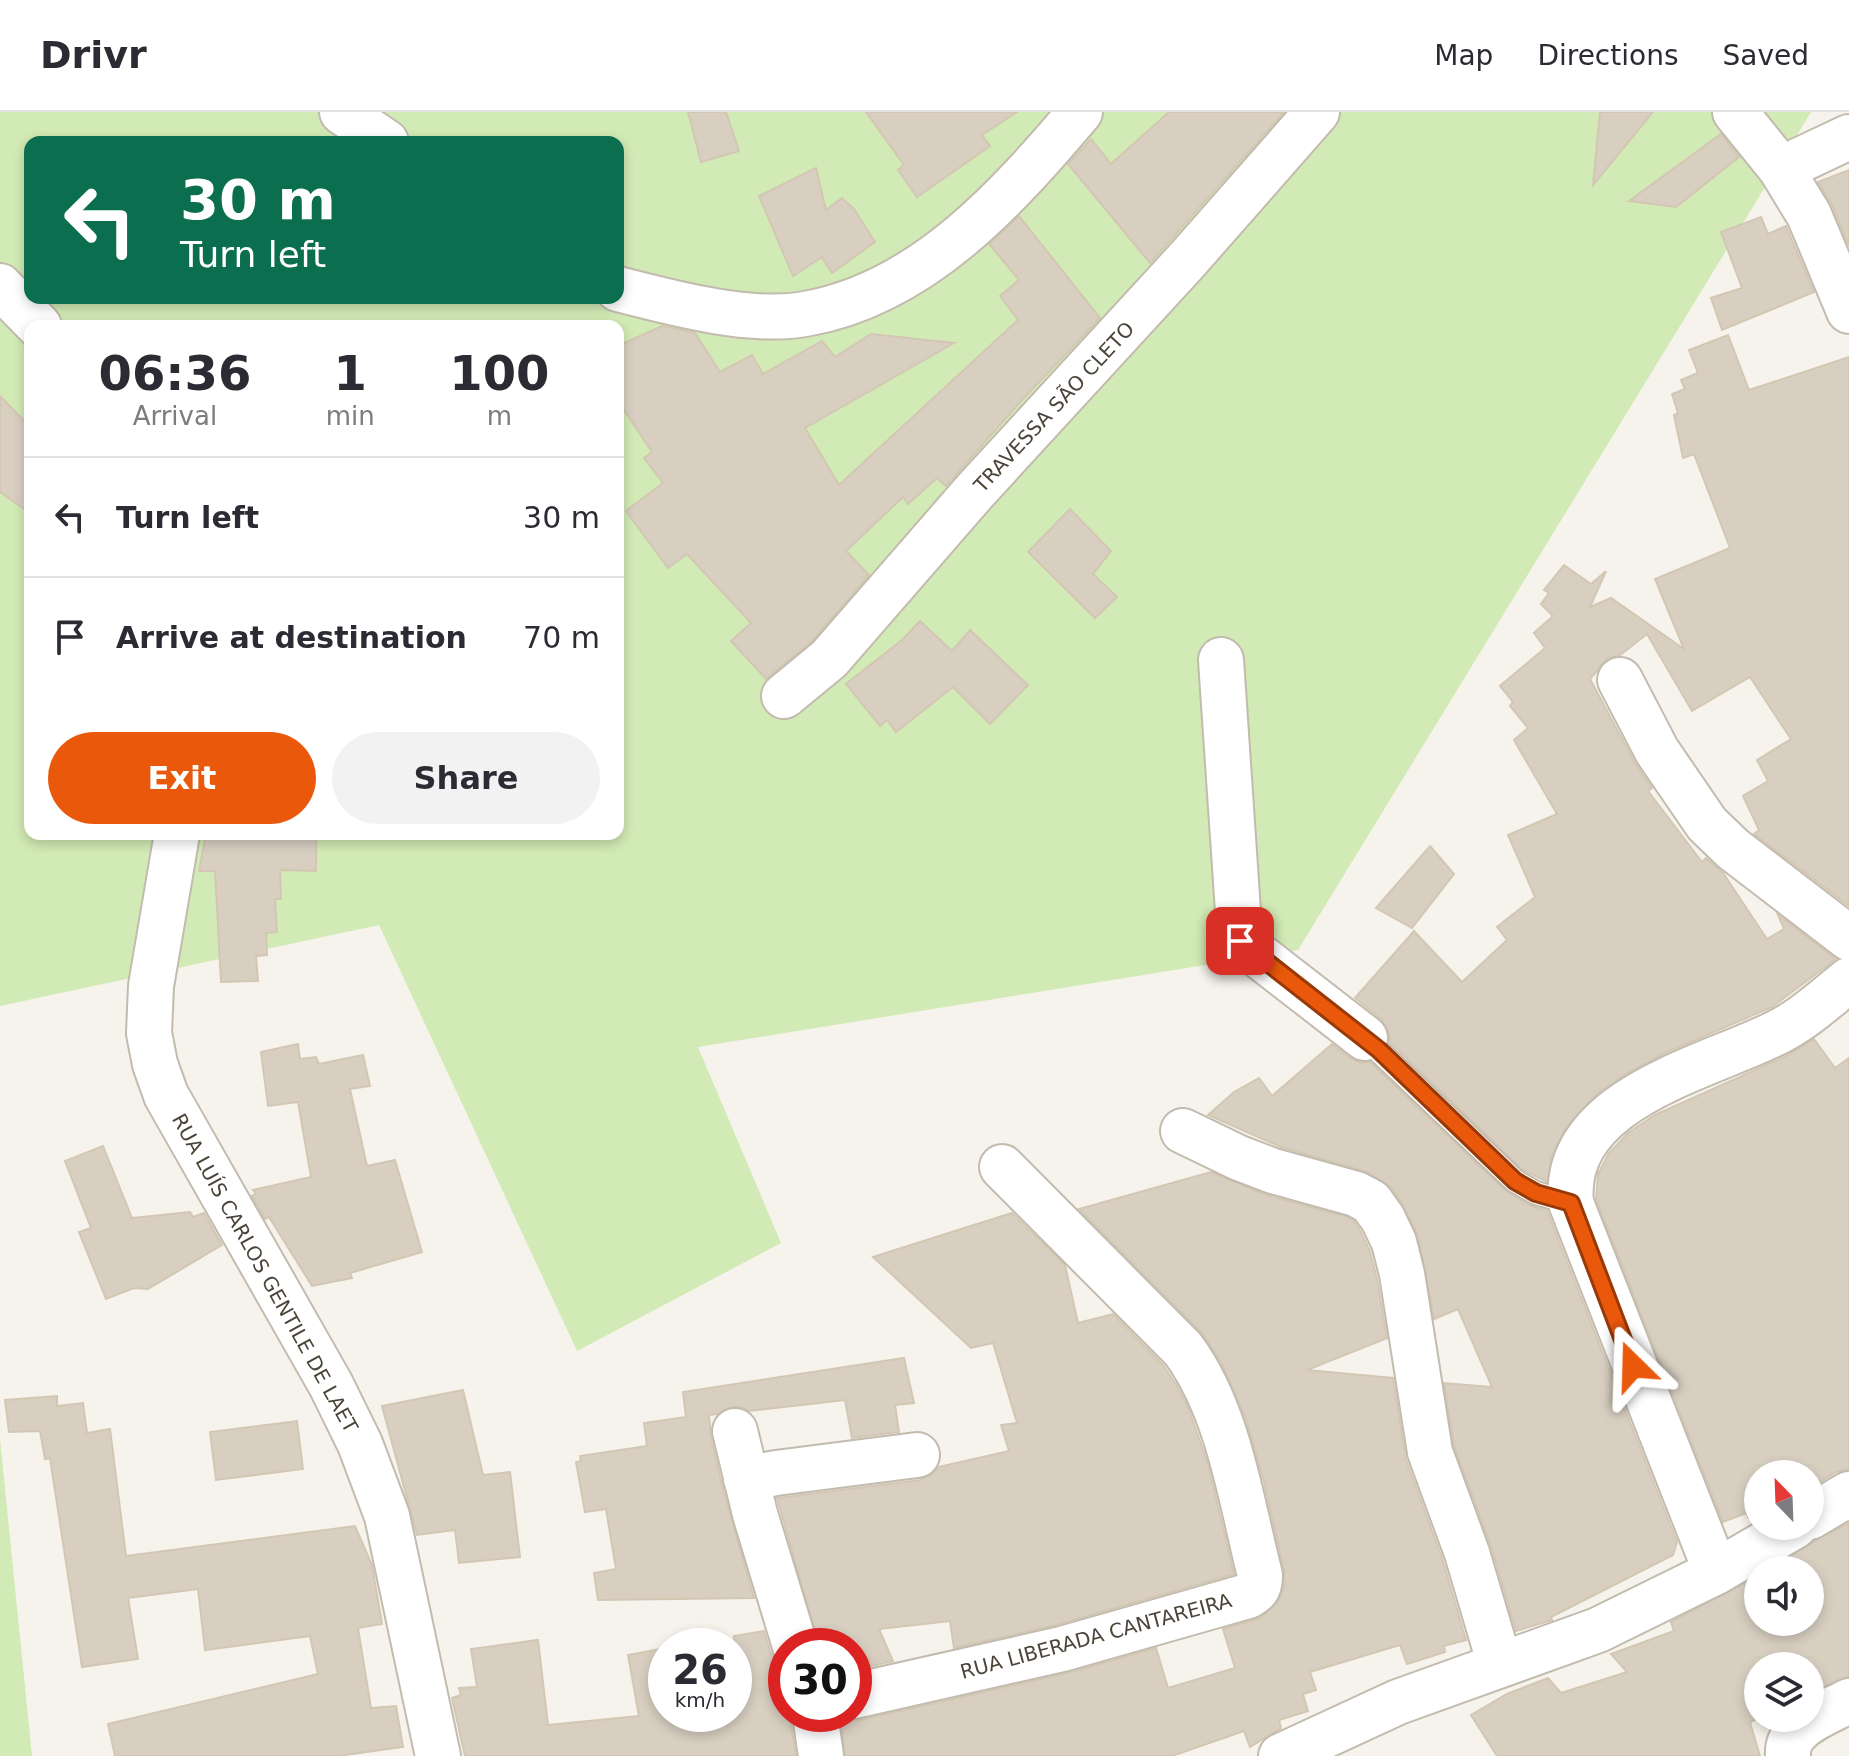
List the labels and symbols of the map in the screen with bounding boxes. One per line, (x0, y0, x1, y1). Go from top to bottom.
street label: TRAVESSA SÃO CLETO (968, 317, 1139, 498)
pin (1206, 907, 1274, 975)
street label: RUA LUÍS CARLOS GENTILE DE LAET (167, 1109, 363, 1437)
position arrow (1591, 1324, 1675, 1408)
north arrow (1744, 1460, 1824, 1540)
street label: RUA LIBERADA CANTAREIRA (958, 1588, 1235, 1684)
speed limit sign: 30 (768, 1628, 872, 1732)

